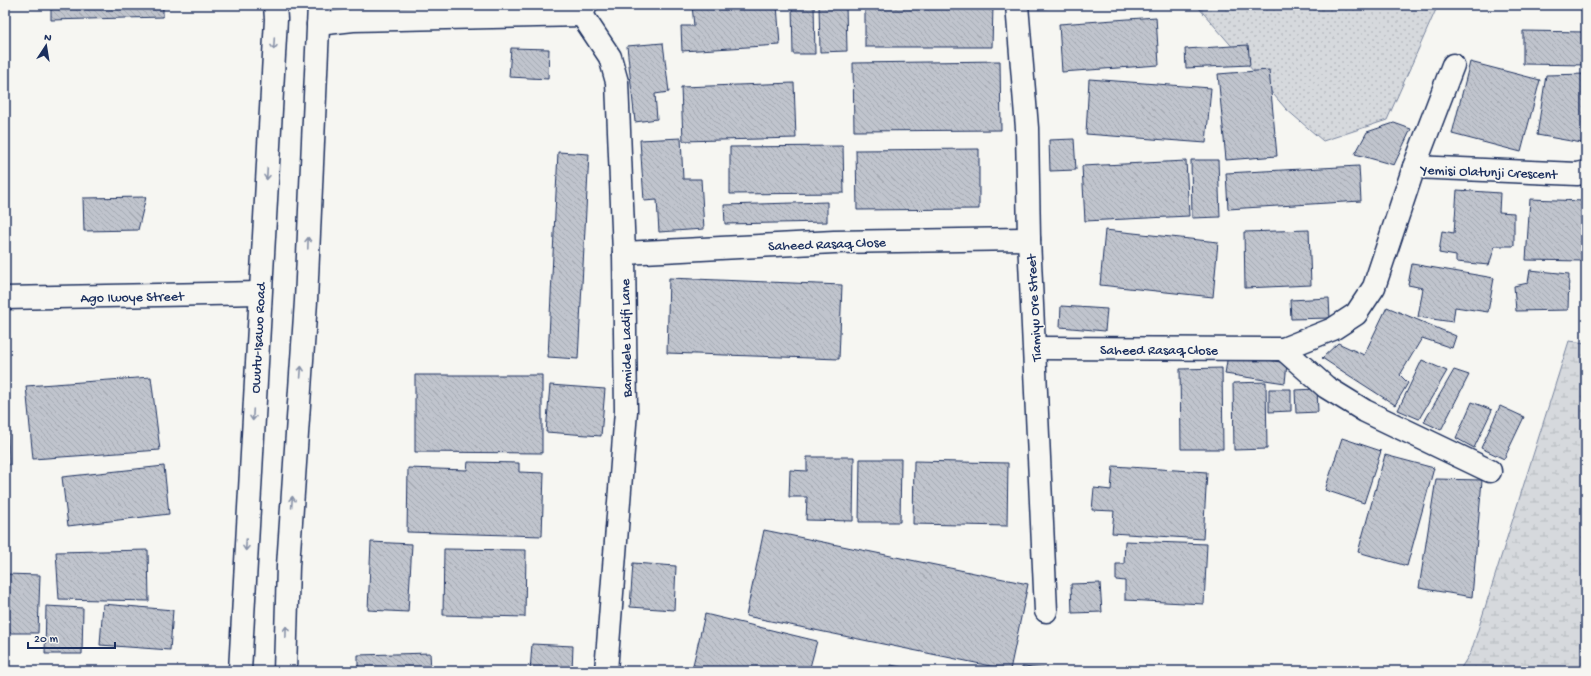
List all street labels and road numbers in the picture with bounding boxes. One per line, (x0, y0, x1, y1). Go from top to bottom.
street label: Yemisi Olatunji Crescent (1419, 163, 1559, 184)
street label: Saheed Rasaq Close (768, 235, 887, 256)
street label: Tiamiyu Ore Street (1024, 253, 1047, 363)
street label: Bamidele Ladifi Lane (618, 278, 637, 398)
street label: Owutu-Isawo Road (248, 281, 271, 394)
street label: Ago Iwoye Street (80, 289, 185, 308)
street label: Saheed Rasaq Close (1100, 343, 1219, 360)

